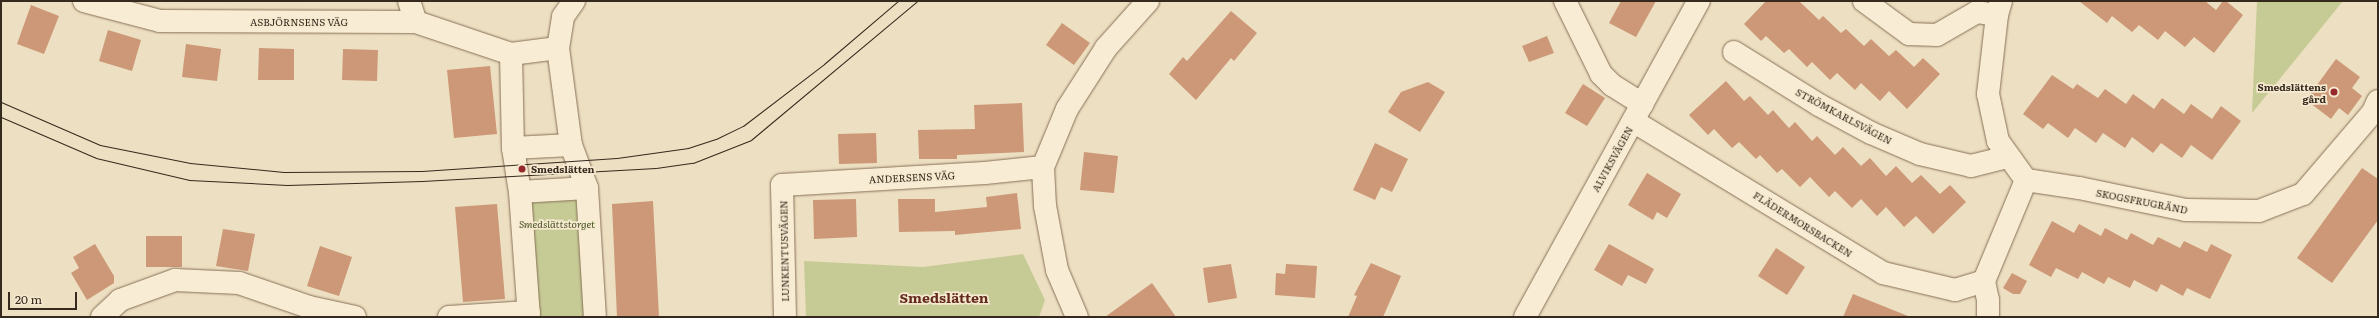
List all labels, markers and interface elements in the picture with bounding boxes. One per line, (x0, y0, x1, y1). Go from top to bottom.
street label: ASBJÖRNSENS VÄG (250, 16, 348, 28)
place label: Smedslättens gård (2258, 80, 2326, 104)
street label: STRÖMKARLSVÄGEN (1794, 86, 1894, 146)
marker: Smedslättens gård (2329, 87, 2339, 97)
street label: ALVIKSVÄGEN (1589, 124, 1635, 194)
marker: Smedslätten (516, 163, 528, 175)
place label: Smedslätten (531, 163, 594, 175)
street label: ANDERSENS VÄG (869, 169, 955, 185)
street label: SKOGSFRUGRÄND (2095, 186, 2189, 216)
street label: FLÄDERMORSBACKEN (1751, 189, 1855, 259)
street label: LUNKENTUSVÄGEN (777, 200, 791, 302)
park label: Smedslättstorget (519, 218, 595, 230)
scale bar (10, 284, 79, 310)
district label: Smedslätten (900, 289, 988, 305)
text: 20 m (15, 290, 42, 308)

